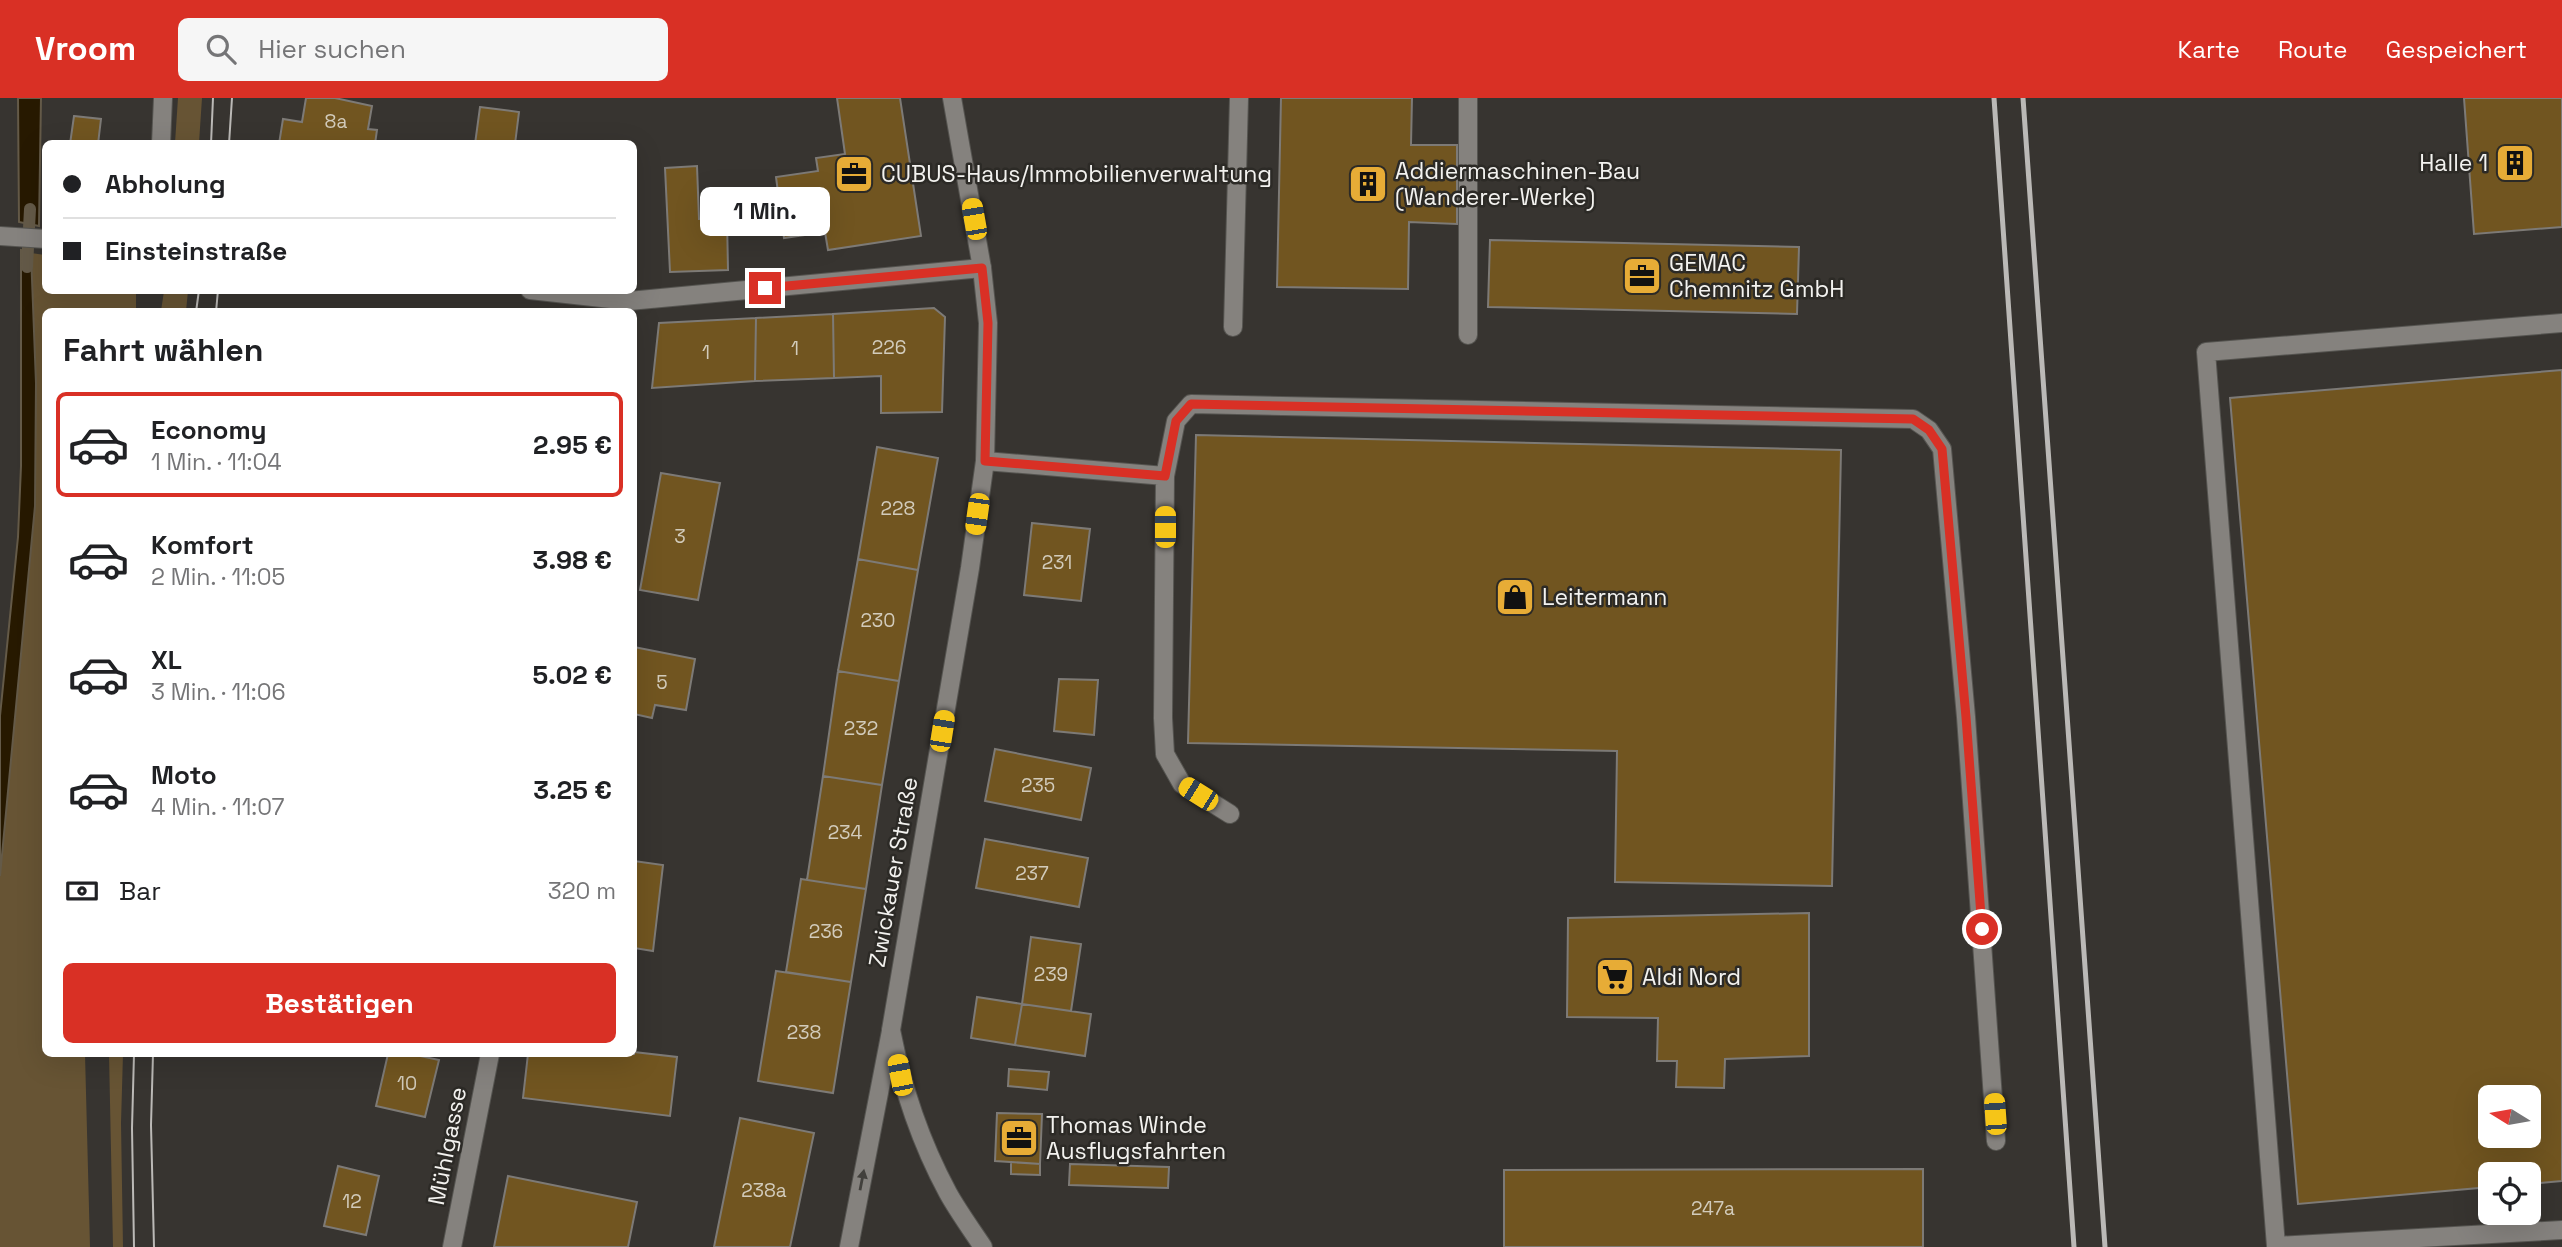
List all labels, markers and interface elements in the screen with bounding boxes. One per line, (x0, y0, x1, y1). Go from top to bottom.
search box (178, 18, 668, 81)
text: Vroom (35, 28, 136, 70)
icon: search (202, 30, 240, 68)
text: Hier suchen (258, 32, 406, 66)
text: Karte (2178, 34, 2240, 65)
text: Route (2278, 34, 2347, 65)
text: Gespeichert (2385, 34, 2527, 65)
house number: 8a (325, 109, 347, 134)
building icon: Halle 1 (2494, 142, 2536, 184)
place label: Halle 1 (2419, 148, 2488, 178)
office icon: CUBUS-Haus/Immobilienverwaltung (833, 153, 875, 195)
place label: Addiermaschinen-Bau (Wanderer-Werke) (1395, 156, 1640, 212)
place label: CUBUS-Haus/Immobilienverwaltung (881, 159, 1272, 189)
building icon: Addiermaschinen-Bau (Wanderer-Werke) (1347, 163, 1389, 205)
text: Abholung (105, 167, 226, 201)
callout: 1 Min. (700, 186, 830, 236)
text: 1 Min. (733, 196, 797, 226)
car (961, 196, 988, 242)
text: Einsteinstraße (105, 234, 287, 268)
place label: GEMAC Chemnitz GmbH (1669, 248, 1844, 304)
office icon: GEMAC Chemnitz GmbH (1621, 255, 1663, 297)
route end (749, 272, 781, 304)
text: Fahrt wählen (63, 330, 263, 370)
house number: 226 (872, 335, 906, 360)
house number: 1 (791, 336, 799, 361)
house number: 1 (702, 340, 710, 365)
icon: car (67, 413, 130, 476)
text: Economy (151, 413, 267, 447)
text: 2.95 € (533, 428, 612, 462)
text: 1 Min. · 11:04 (151, 447, 282, 477)
car (964, 492, 991, 536)
house number: 228 (881, 496, 915, 521)
car (1155, 506, 1176, 548)
house number: 3 (674, 524, 686, 549)
icon: car (67, 528, 130, 591)
text: Komfort (151, 528, 254, 562)
text: 3.98 € (533, 543, 612, 577)
house number: 231 (1042, 550, 1072, 575)
text: 2 Min. · 11:05 (151, 562, 285, 592)
shop icon: Leitermann (1494, 576, 1536, 618)
place label: Leitermann (1542, 582, 1667, 612)
house number: 230 (860, 608, 896, 633)
icon: car (67, 643, 130, 706)
text: XL (151, 643, 182, 677)
text: 5.02 € (532, 658, 612, 692)
house number: 5 (656, 670, 668, 695)
text: 3 Min. · 11:06 (151, 677, 286, 707)
car (929, 709, 956, 753)
house number: 232 (844, 716, 878, 741)
icon: car (67, 758, 130, 821)
text: Moto (151, 758, 217, 792)
text: 3.25 € (533, 773, 612, 807)
house number: 235 (1021, 773, 1055, 798)
car (1175, 774, 1222, 814)
street label: Zwickauer Straße (862, 775, 924, 969)
text: 4 Min. · 11:07 (151, 792, 284, 822)
house number: 234 (828, 820, 862, 845)
house number: 237 (1015, 861, 1049, 886)
icon: cash (63, 872, 101, 910)
text: Bar (119, 874, 161, 908)
text: 320 m (548, 876, 616, 906)
route start (1966, 913, 1998, 945)
house number: 236 (809, 919, 843, 944)
supermarket icon: Aldi Nord (1594, 956, 1636, 998)
house number: 239 (1034, 962, 1068, 987)
place label: Aldi Nord (1642, 962, 1741, 992)
button: Bestätigen (63, 963, 616, 1043)
house number: 238 (787, 1020, 821, 1045)
car (886, 1052, 915, 1098)
house number: 10 (397, 1071, 417, 1096)
street label: Mühlgasse (421, 1085, 473, 1207)
north arrow (2478, 1085, 2541, 1148)
map controls (2478, 1085, 2541, 1225)
car (1984, 1092, 2007, 1136)
place label: Thomas Winde Ausflugsfahrten (1046, 1110, 1226, 1166)
office icon: Thomas Winde Ausflugsfahrten (998, 1117, 1040, 1159)
button: locate (2478, 1162, 2541, 1225)
one-way arrow (856, 1169, 867, 1191)
house number: 238a (741, 1178, 787, 1203)
house number: 12 (342, 1189, 362, 1214)
house number: 247a (1691, 1196, 1735, 1221)

